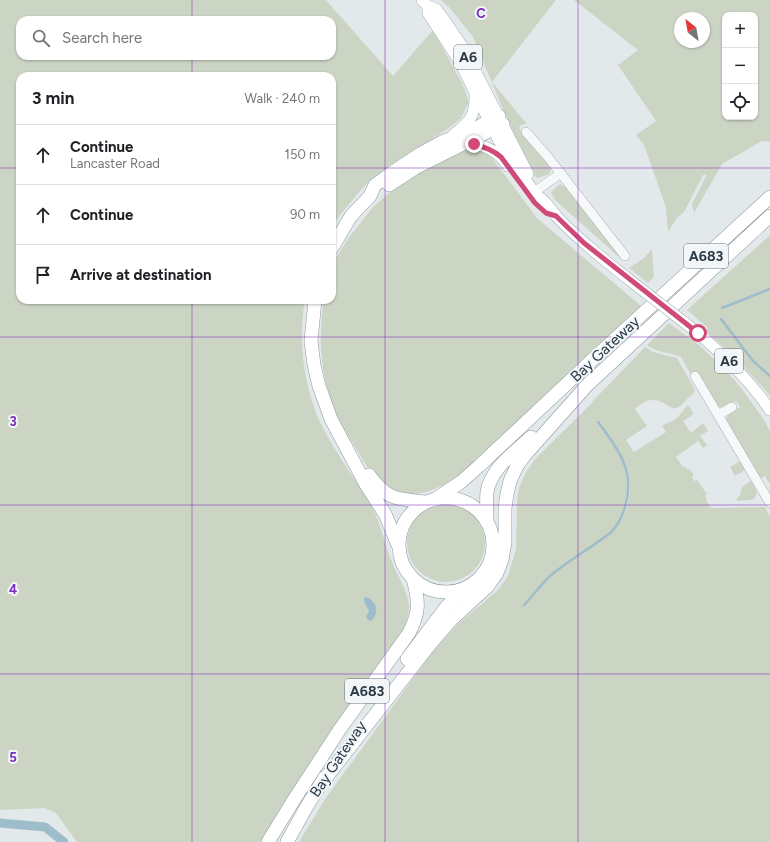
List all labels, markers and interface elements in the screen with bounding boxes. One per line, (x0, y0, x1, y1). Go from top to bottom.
text: C (476, 6, 486, 21)
north arrow (674, 12, 710, 48)
map controls (722, 12, 758, 120)
button: + (722, 12, 758, 48)
search box (16, 16, 336, 60)
icon: search (30, 27, 52, 49)
text: Search here (62, 29, 142, 47)
road number: A6 (454, 45, 482, 69)
button: − (722, 48, 758, 84)
button: locate (722, 84, 758, 120)
text: 3 min (32, 88, 74, 108)
text: Walk · 240 m (245, 91, 320, 106)
route end (465, 135, 483, 153)
text: Continue (70, 138, 133, 156)
icon: ahead (32, 144, 54, 166)
text: 150 m (285, 147, 320, 162)
text: Lancaster Road (70, 156, 160, 171)
icon: ahead (32, 204, 54, 226)
text: Continue (70, 206, 133, 224)
text: 90 m (290, 207, 320, 222)
road number: A683 (684, 244, 728, 268)
icon: arrive (32, 264, 54, 286)
text: Arrive at destination (70, 266, 211, 284)
street label: Bay Gateway (567, 312, 643, 386)
route start (689, 324, 707, 342)
road number: A6 (715, 349, 743, 373)
text: 3 (9, 414, 17, 429)
text: 4 (9, 582, 17, 597)
road number: A683 (345, 679, 389, 703)
street label: Bay Gateway (306, 717, 370, 801)
text: 5 (9, 750, 17, 765)

